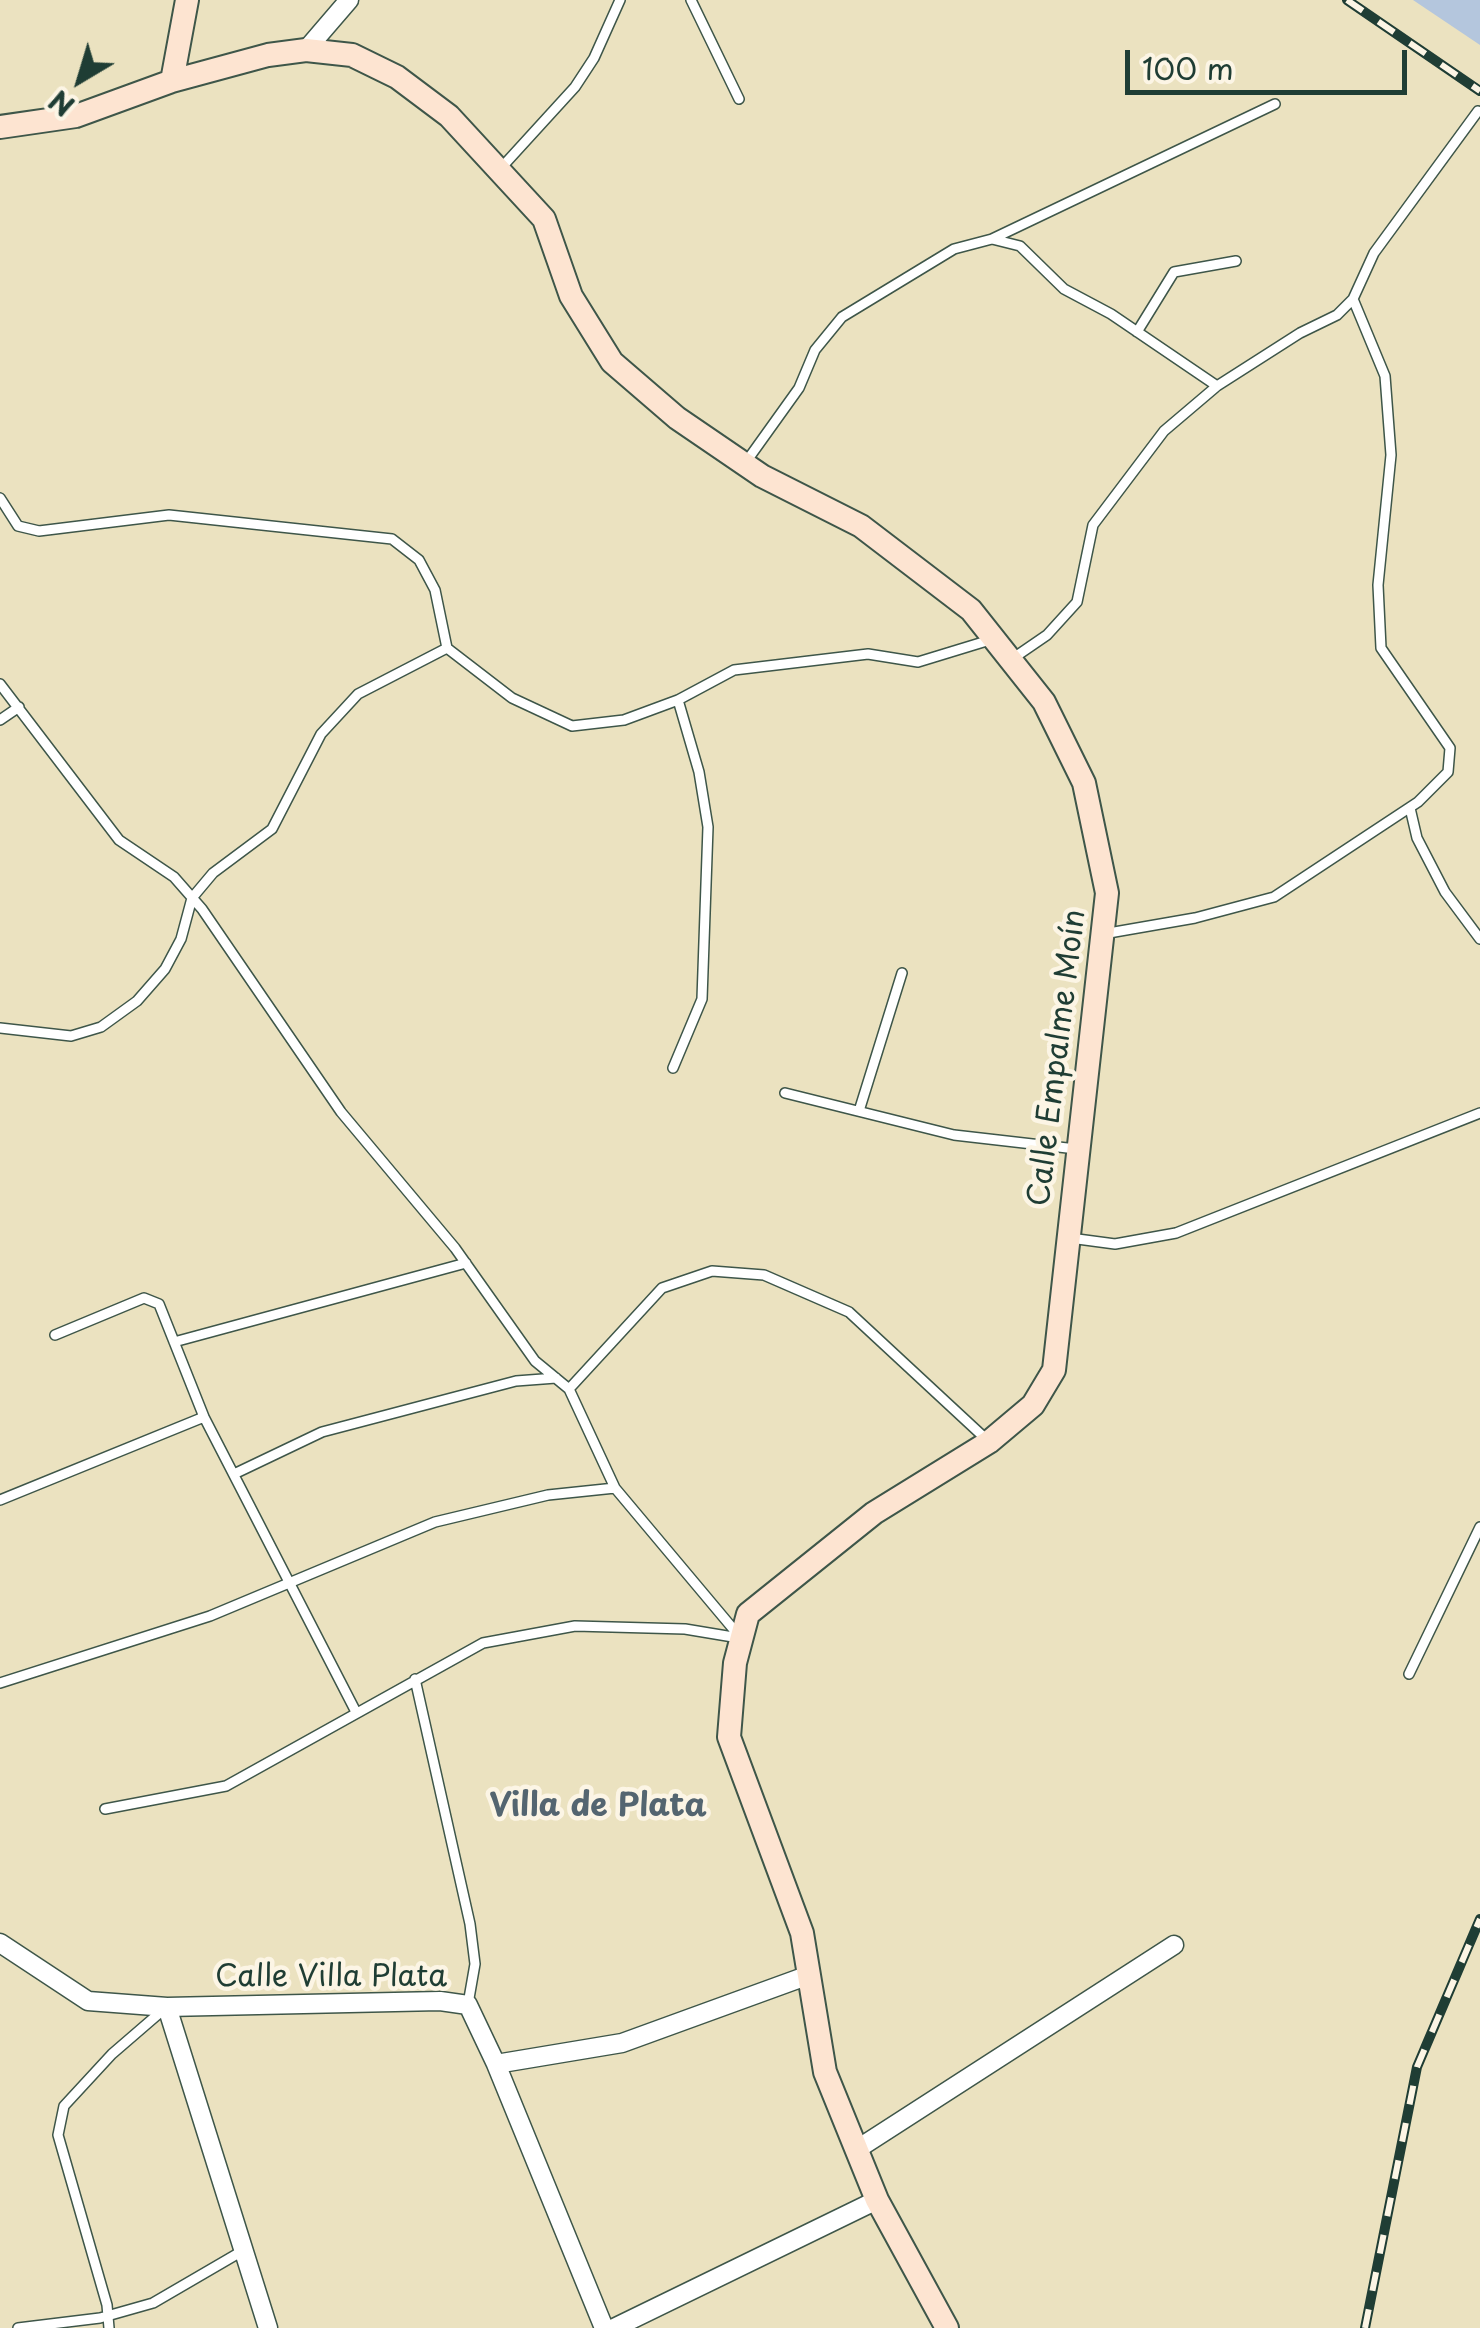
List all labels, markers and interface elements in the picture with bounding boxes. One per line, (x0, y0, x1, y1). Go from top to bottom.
north arrow (30, 30, 130, 130)
scale bar (1130, 30, 1412, 92)
text: 100 m (1142, 45, 1234, 90)
text: N (39, 80, 83, 128)
street label: Calle Empalme Moín (1022, 908, 1094, 1208)
district label: Villa de Plata (489, 1788, 707, 1826)
street label: Calle Villa Plata (215, 1960, 447, 1996)

